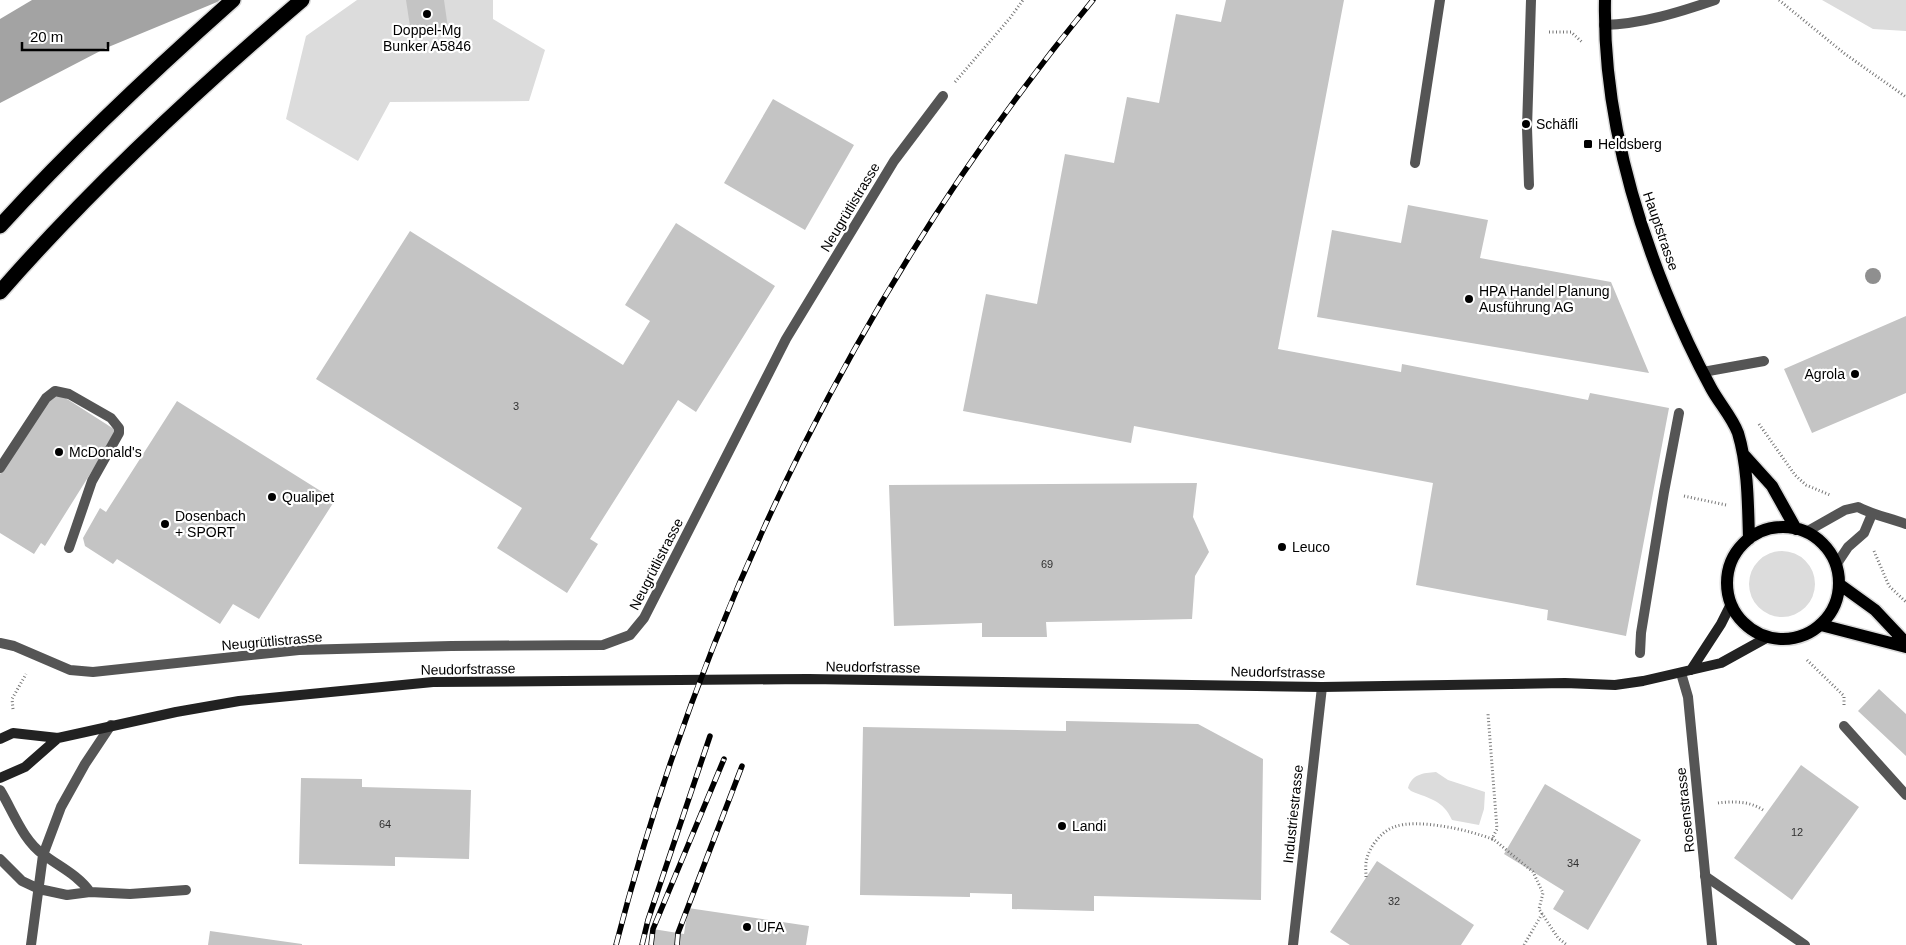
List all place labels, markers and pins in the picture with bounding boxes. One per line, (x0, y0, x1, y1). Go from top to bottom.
marker: Doppel-Mg Bunker A5846 (421, 8, 433, 20)
place label: Doppel-Mg Bunker A5846 (383, 22, 471, 54)
place label: Schäfli (1536, 116, 1578, 132)
marker: Schäfli (1520, 118, 1532, 130)
place label: Heldsberg (1598, 136, 1662, 152)
marker: Heldsberg (1582, 138, 1594, 150)
place label: HPA Handel Planung Ausführung AG (1479, 283, 1610, 315)
marker: HPA Handel Planung Ausführung AG (1463, 293, 1475, 305)
place label: Agrola (1805, 366, 1845, 382)
marker: Agrola (1849, 368, 1861, 380)
place label: McDonald's (69, 444, 142, 460)
marker: McDonald's (53, 446, 65, 458)
place label: Qualipet (282, 489, 334, 505)
marker: Qualipet (266, 491, 278, 503)
place label: Dosenbach + SPORT (175, 508, 246, 540)
marker: Dosenbach + SPORT (159, 518, 171, 530)
place label: Leuco (1292, 539, 1330, 555)
marker: Leuco (1276, 541, 1288, 553)
place label: Landi (1072, 818, 1106, 834)
marker: Landi (1056, 820, 1068, 832)
place label: UFA (757, 919, 785, 935)
marker: UFA (741, 921, 753, 933)

